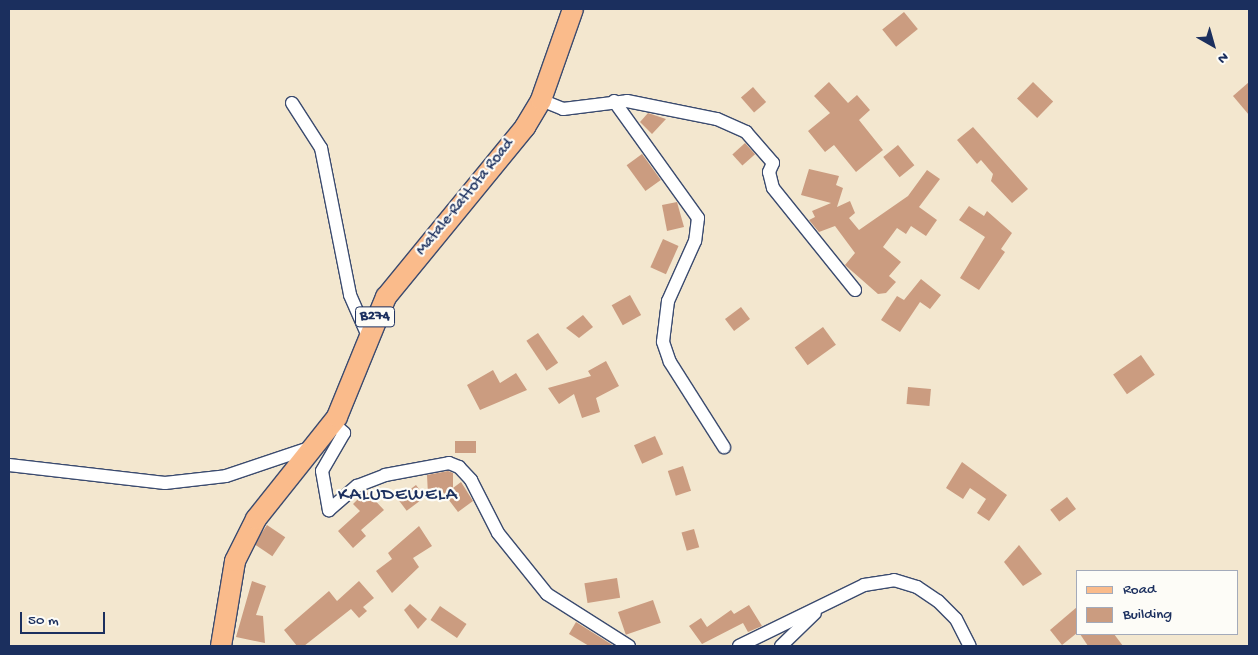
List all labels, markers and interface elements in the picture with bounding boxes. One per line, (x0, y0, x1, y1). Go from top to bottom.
north arrow (1188, 20, 1238, 70)
text: N (1214, 48, 1231, 67)
street label: Matale-Rattota Road (413, 136, 519, 260)
road number: B274 (355, 304, 395, 330)
district label: KALUDEWELA (337, 485, 459, 507)
legend (1076, 570, 1238, 635)
text: Road (1123, 581, 1156, 599)
scale bar (22, 602, 108, 634)
text: Building (1123, 606, 1172, 624)
text: 50 m (28, 612, 59, 630)

